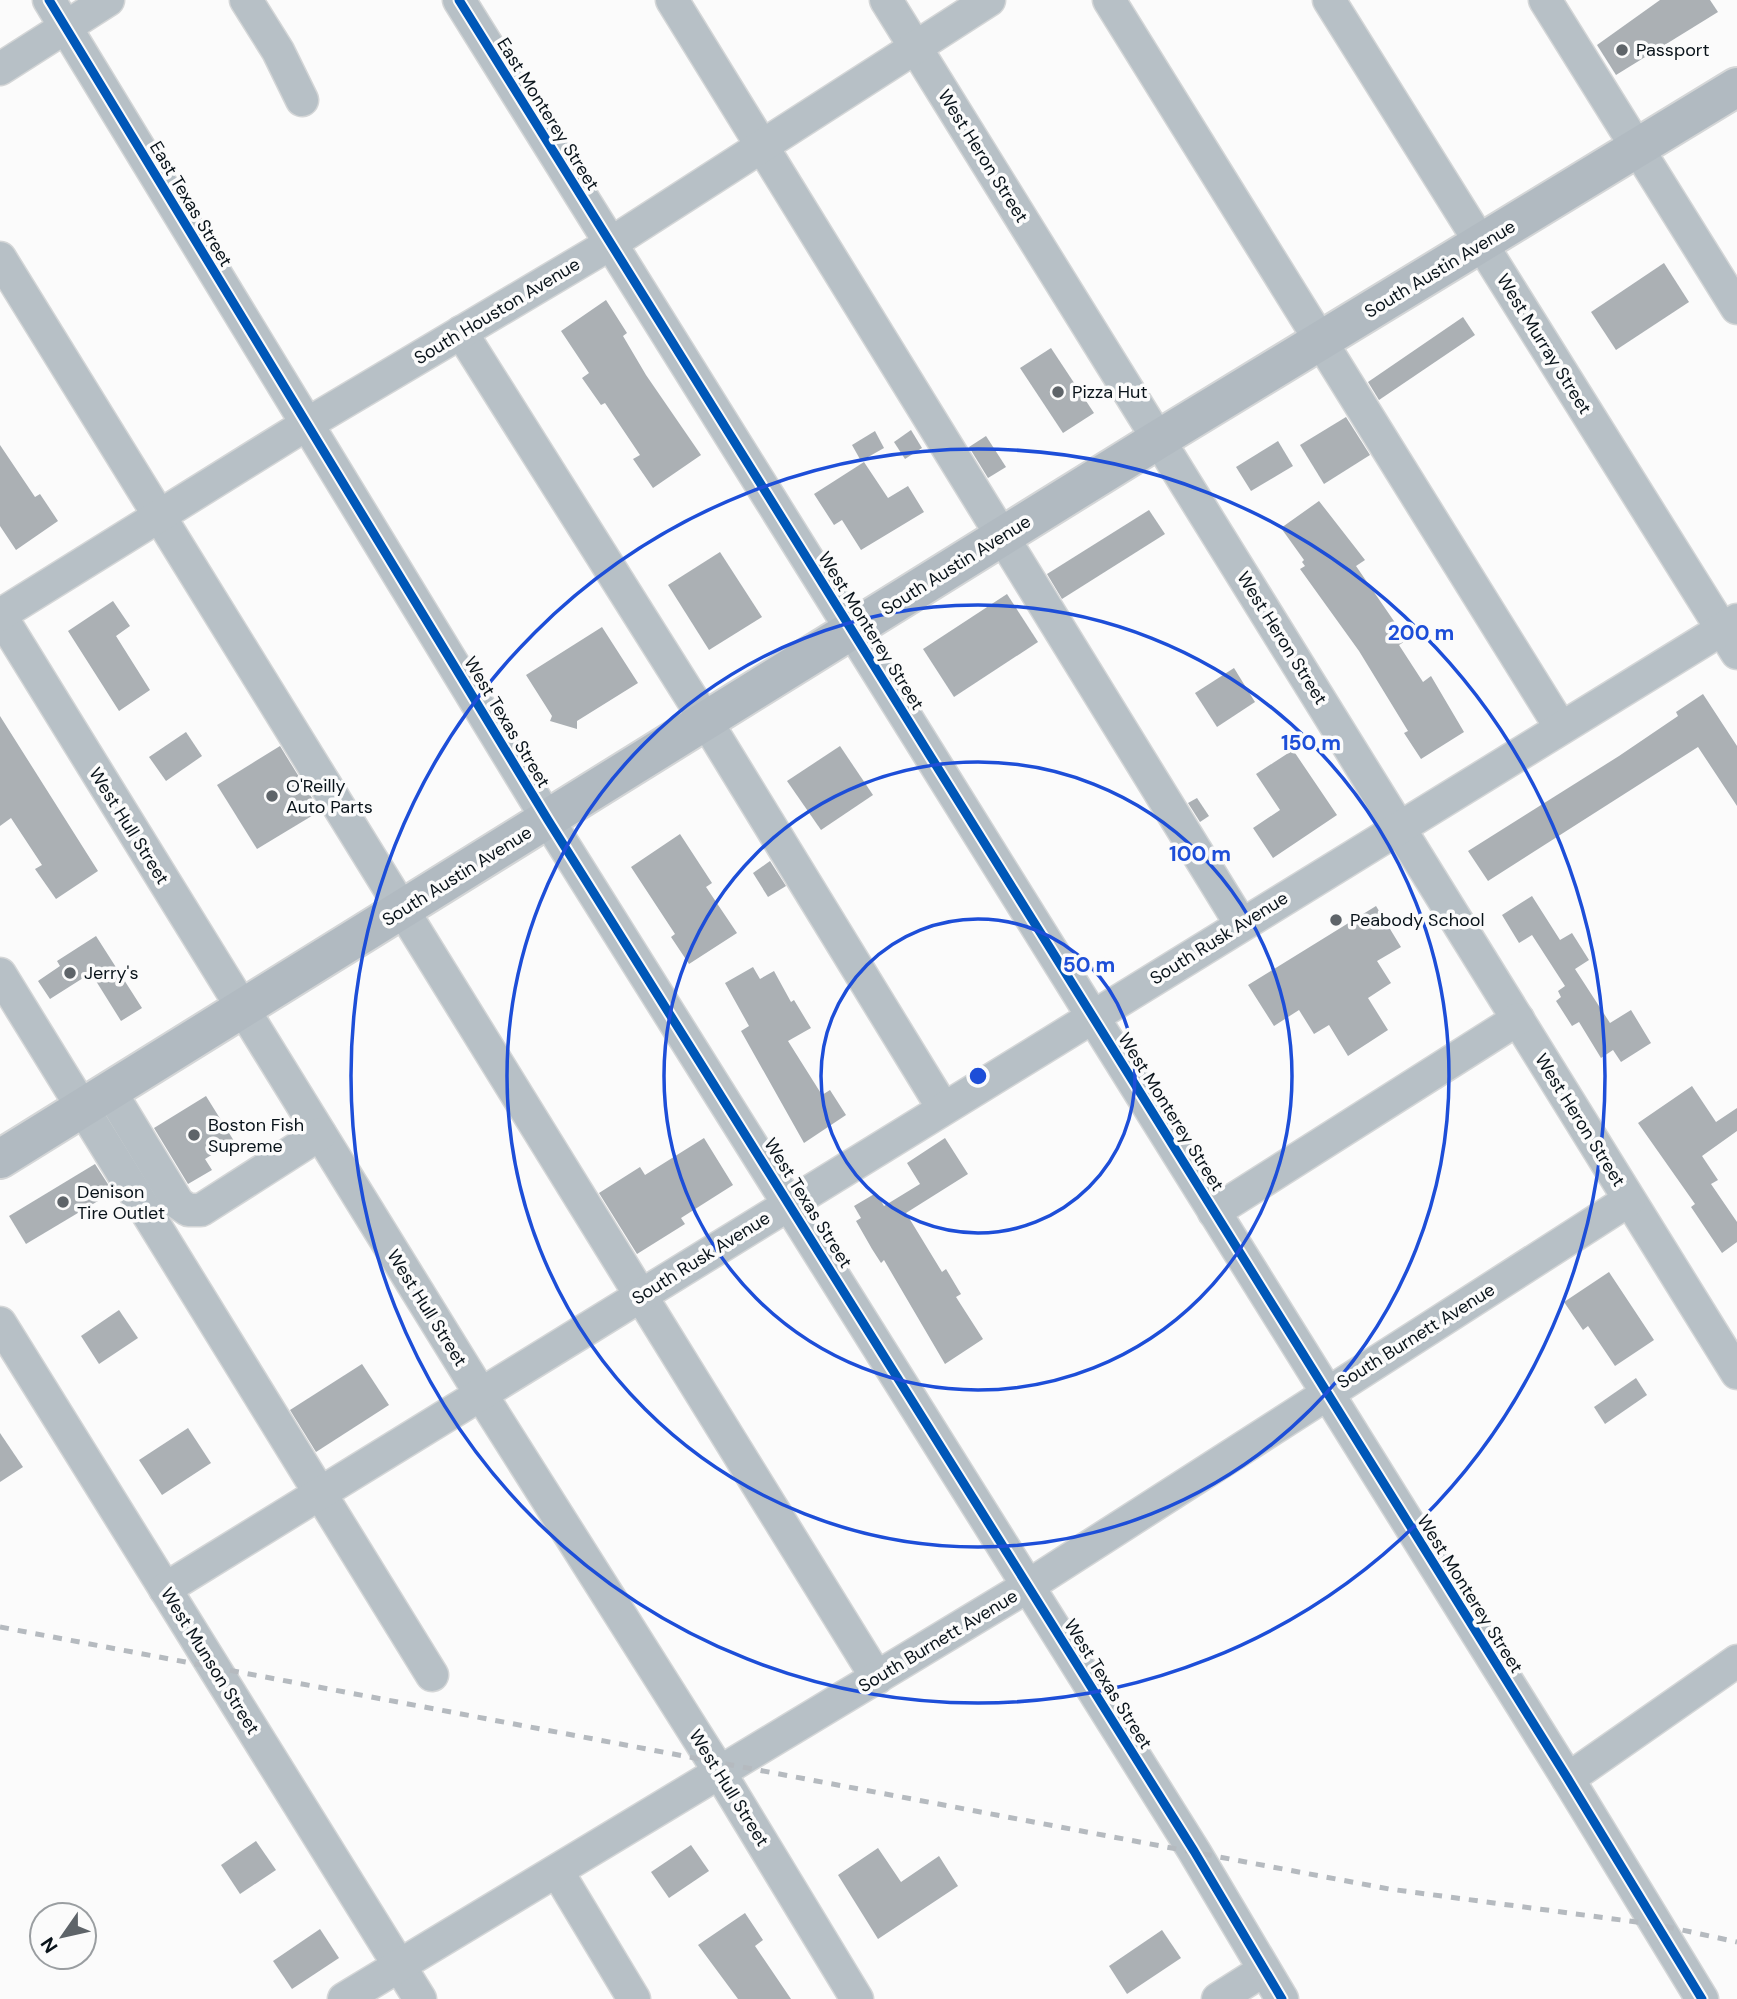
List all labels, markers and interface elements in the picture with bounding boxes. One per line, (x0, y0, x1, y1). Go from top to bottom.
street label: East Monterey Street (491, 33, 605, 195)
place label: Passport (1636, 38, 1710, 62)
marker: Passport (1614, 42, 1630, 58)
street label: West Heron Street (932, 85, 1034, 227)
street label: East Texas Street (144, 137, 238, 271)
street label: South Austin Avenue (1360, 214, 1520, 324)
street label: South Houston Avenue (410, 252, 584, 370)
street label: West Murray Street (1491, 269, 1597, 419)
place label: Pizza Hut (1072, 380, 1147, 404)
marker: Pizza Hut (1050, 384, 1066, 400)
street label: South Austin Avenue (877, 509, 1035, 621)
street label: West Monterey Street (813, 547, 929, 715)
street label: West Heron Street (1231, 567, 1333, 709)
text: 200 m (1388, 619, 1454, 647)
street label: West Texas Street (458, 652, 556, 792)
text: 150 m (1281, 729, 1341, 757)
street label: West Hull Street (83, 763, 175, 889)
place label: O'Reilly Auto Parts (286, 774, 373, 819)
marker: O'Reilly Auto Parts (264, 788, 280, 804)
street label: South Austin Avenue (378, 820, 536, 932)
text: 100 m (1169, 840, 1231, 868)
street label: South Rusk Avenue (1145, 886, 1293, 990)
place label: Peabody School (1350, 908, 1484, 932)
marker: Peabody School (1328, 912, 1344, 928)
text: 50 m (1063, 951, 1115, 979)
place label: Jerry's (84, 961, 138, 985)
marker: Jerry's (62, 965, 78, 981)
street label: West Monterey Street (1113, 1028, 1229, 1196)
street label: West Heron Street (1529, 1049, 1631, 1191)
centre of rings (966, 1064, 990, 1088)
place label: Boston Fish Supreme (208, 1113, 304, 1158)
marker: Boston Fish Supreme (186, 1127, 202, 1143)
street label: West Texas Street (758, 1133, 858, 1273)
place label: Denison Tire Outlet (77, 1180, 165, 1225)
marker: Denison Tire Outlet (55, 1194, 71, 1210)
street label: South Rusk Avenue (627, 1206, 775, 1310)
street label: West Hull Street (381, 1245, 473, 1371)
street label: South Burnett Avenue (1333, 1278, 1499, 1394)
street label: West Monterey Street (1412, 1510, 1528, 1678)
street label: West Munson Street (155, 1583, 265, 1739)
street label: South Burnett Avenue (854, 1584, 1022, 1698)
street label: West Texas Street (1058, 1614, 1158, 1754)
street label: West Hull Street (683, 1725, 775, 1851)
north arrow (28, 1901, 98, 1971)
text: N (35, 1932, 64, 1958)

